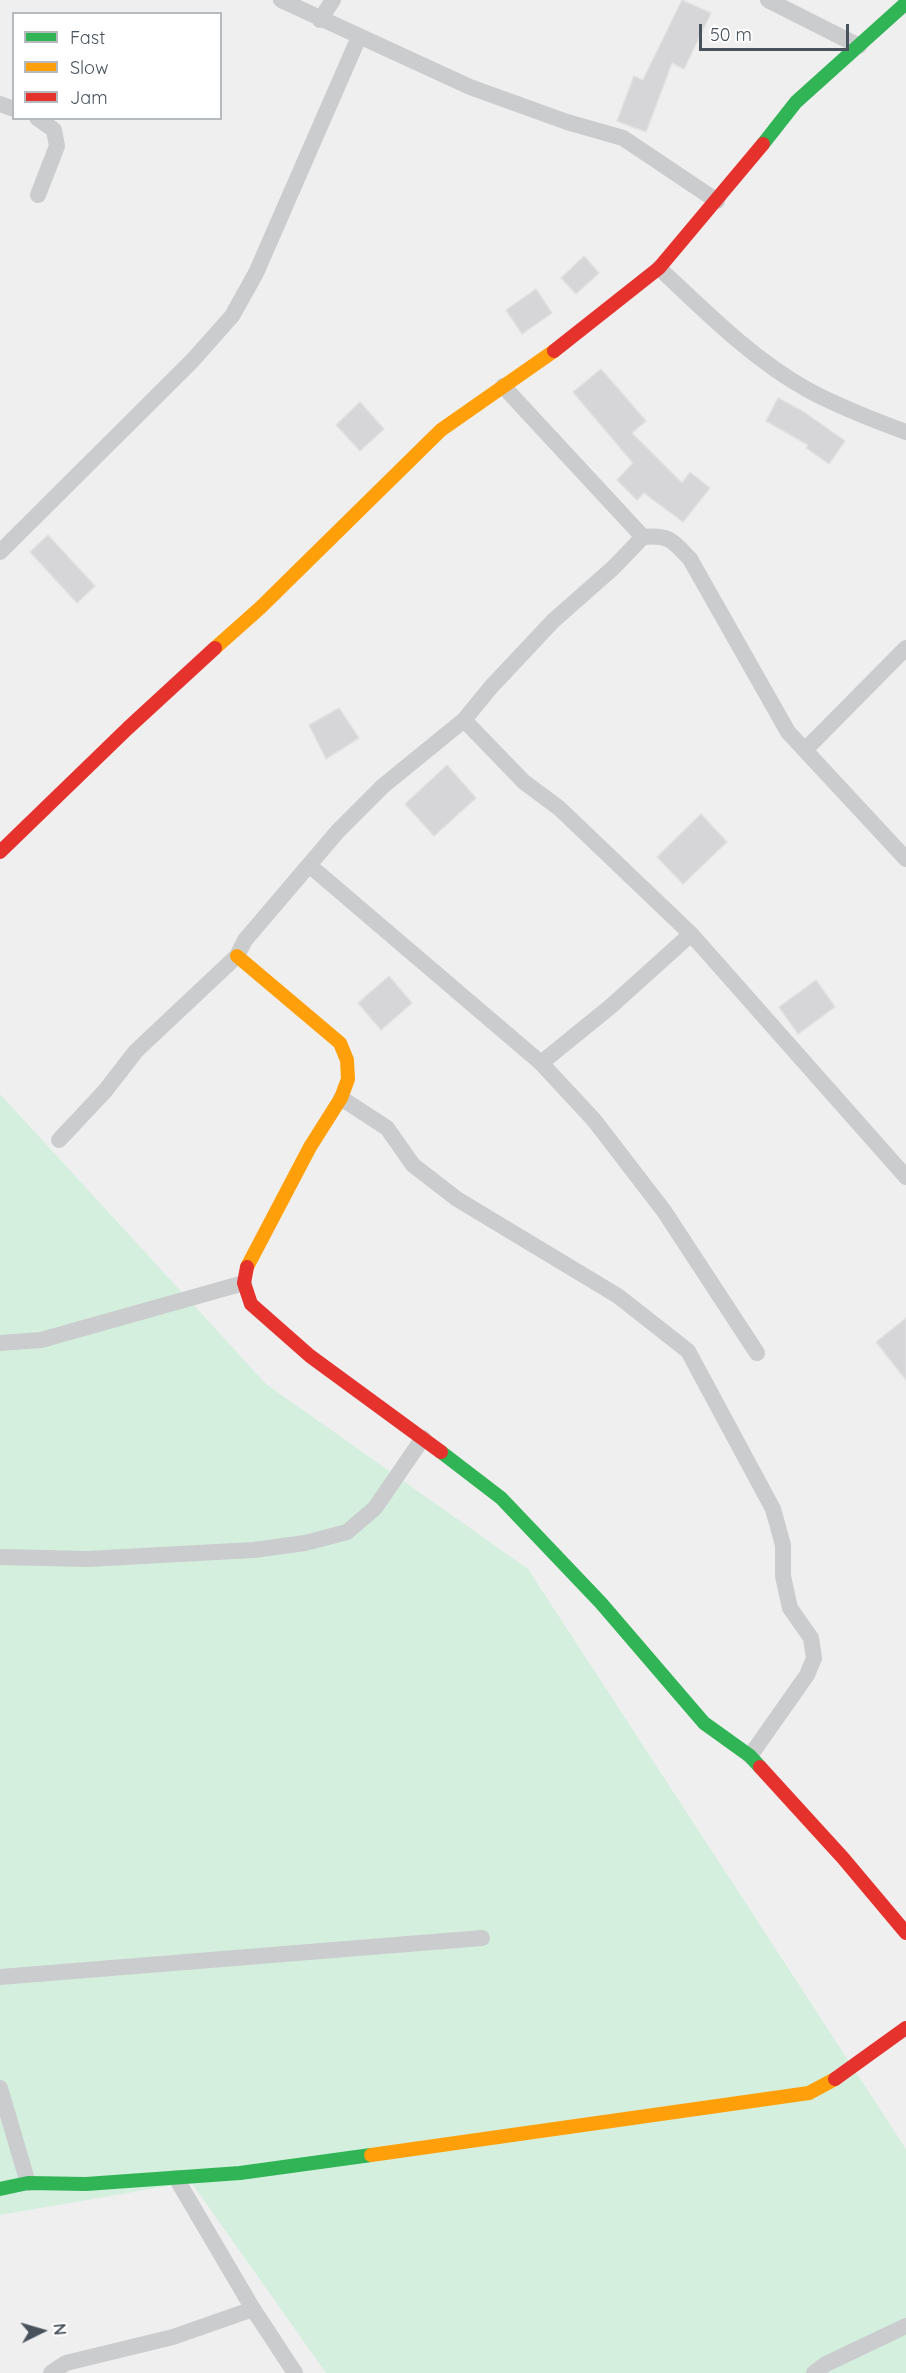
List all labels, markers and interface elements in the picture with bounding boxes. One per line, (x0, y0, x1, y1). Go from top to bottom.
legend (12, 12, 222, 120)
scale bar (702, 12, 852, 50)
text: 50 m (710, 23, 752, 46)
text: Fast (70, 26, 105, 49)
text: Slow (70, 56, 108, 79)
text: Jam (70, 86, 108, 109)
north arrow (12, 2301, 72, 2361)
text: N (49, 2323, 70, 2336)

